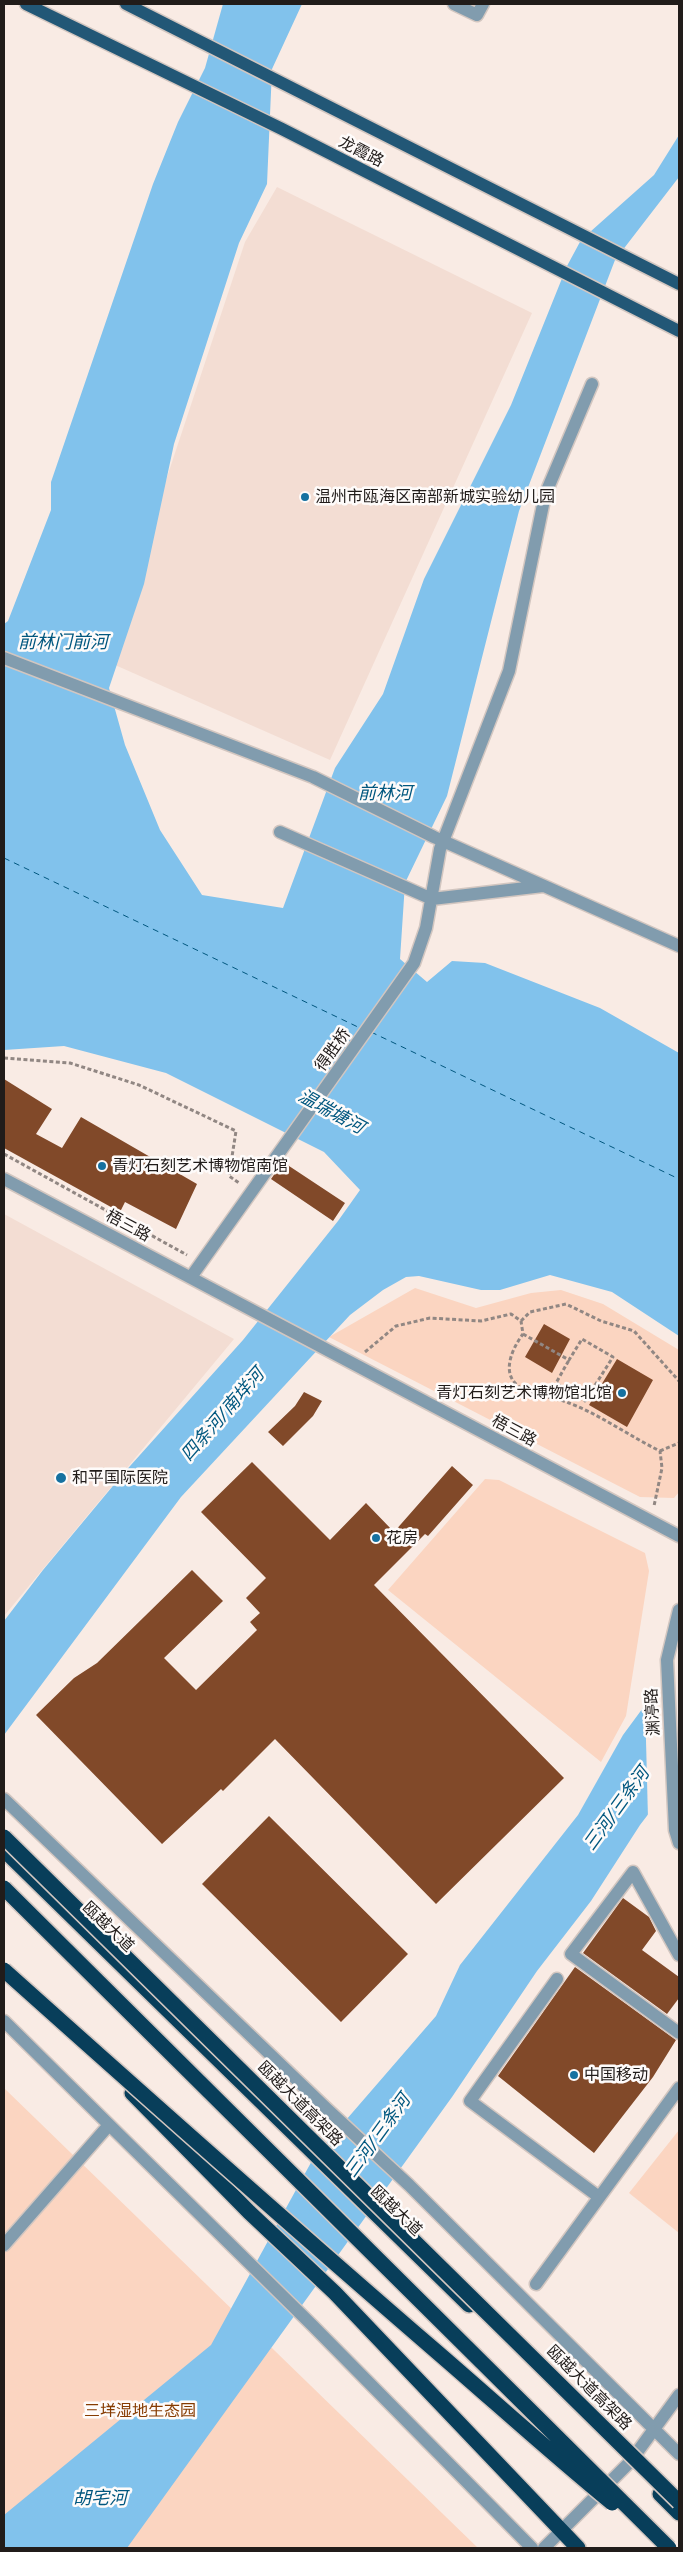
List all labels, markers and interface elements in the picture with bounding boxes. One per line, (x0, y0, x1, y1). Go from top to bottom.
street label: 龙霞路 (335, 133, 387, 171)
place label: 温州市瓯海区南部新城实验幼儿园 (315, 487, 555, 507)
marker: 温州市瓯海区南部新城实验幼儿园 (299, 491, 311, 503)
water label: 前林门前河 (18, 632, 108, 654)
water label: 前林河 (358, 783, 412, 805)
street label: 得胜桥 (311, 1025, 355, 1075)
water label: 温瑞塘河 (294, 1085, 368, 1139)
place label: 青灯石刻艺术博物馆南馆 (112, 1156, 288, 1176)
marker: 青灯石刻艺术博物馆南馆 (96, 1160, 108, 1172)
street label: 梧三路 (102, 1206, 154, 1246)
water label: 四条河/南垟河 (177, 1364, 269, 1466)
place label: 青灯石刻艺术博物馆北馆 (436, 1383, 612, 1403)
marker: 青灯石刻艺术博物馆北馆 (616, 1387, 628, 1399)
street label: 梧三路 (488, 1411, 540, 1451)
place label: 和平国际医院 (72, 1468, 168, 1488)
marker: 和平国际医院 (54, 1471, 68, 1485)
place label: 花房 (386, 1528, 418, 1548)
marker: 花房 (370, 1532, 382, 1544)
street label: 渊渟路 (642, 1688, 664, 1736)
water label: 三河/三条河 (580, 1763, 654, 1855)
street label: 瓯越大道 (78, 1898, 138, 1956)
street label: 瓯越大道高架路 (254, 2058, 346, 2150)
place label: 中国移动 (584, 2065, 648, 2085)
marker: 中国移动 (568, 2069, 580, 2081)
water label: 三河/三条河 (341, 2090, 415, 2182)
street label: 瓯越大道 (366, 2182, 426, 2240)
street label: 瓯越大道高架路 (543, 2342, 635, 2434)
park label: 三垟湿地生态园 (84, 2401, 196, 2421)
water label: 胡宅河 (73, 2488, 127, 2510)

